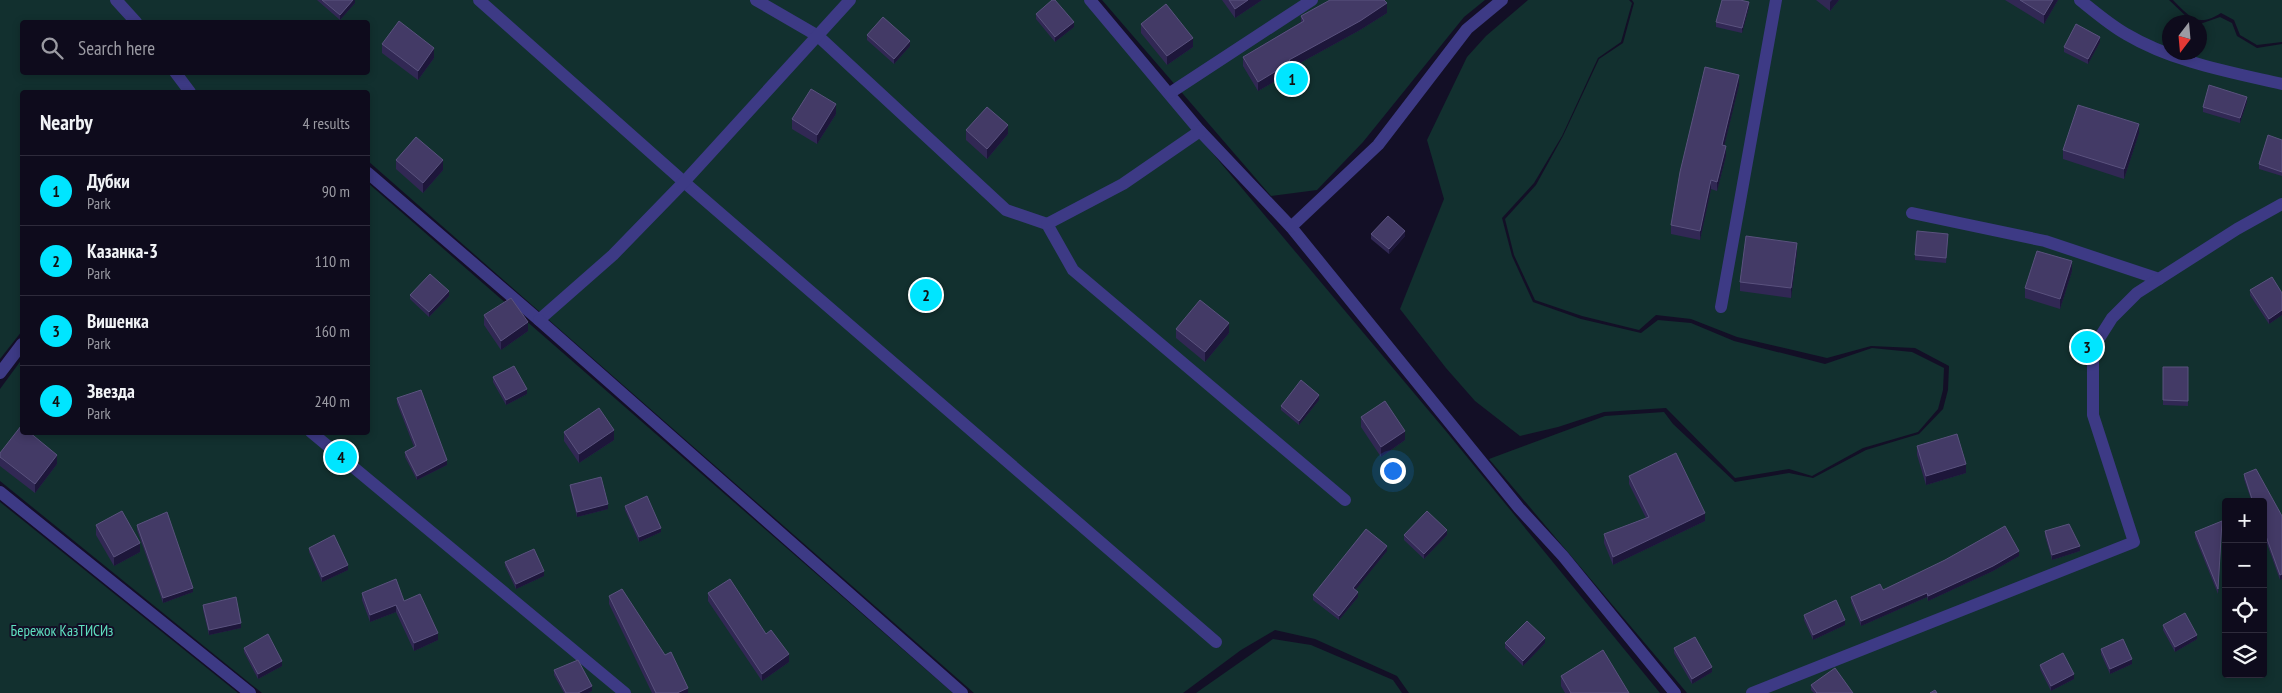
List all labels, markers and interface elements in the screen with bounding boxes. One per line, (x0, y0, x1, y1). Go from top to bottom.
north arrow (2162, 15, 2207, 60)
search box (20, 20, 370, 75)
icon: search (38, 34, 66, 62)
text: Search here (78, 36, 155, 60)
pin: 1 (1276, 60, 1308, 98)
text: Nearby (40, 109, 93, 136)
text: 4 results (303, 113, 350, 133)
text: Дубки (87, 169, 130, 193)
text: 1 (52, 181, 60, 201)
text: 90 m (322, 181, 350, 201)
text: Park (87, 193, 111, 213)
text: Казанка-3 (87, 239, 158, 263)
text: 2 (52, 251, 60, 271)
text: 110 m (315, 251, 350, 271)
text: Park (87, 263, 111, 283)
pin: 2 (910, 276, 942, 314)
text: Вишенка (87, 309, 149, 333)
text: 3 (52, 321, 60, 341)
text: 160 m (315, 321, 350, 341)
pin: 3 (2071, 328, 2103, 366)
text: Park (87, 333, 111, 353)
text: Звезда (87, 379, 135, 403)
text: 4 (52, 391, 60, 411)
text: 240 m (315, 391, 350, 411)
text: Park (87, 403, 111, 423)
pin: 4 (325, 438, 357, 476)
your location (1380, 458, 1406, 484)
map controls (2222, 498, 2267, 678)
button: + (2222, 498, 2267, 543)
button: − (2222, 543, 2267, 588)
button: locate (2222, 588, 2267, 633)
park label: Бережок КазТИСИз (11, 621, 113, 640)
button: layers (2222, 633, 2267, 678)

